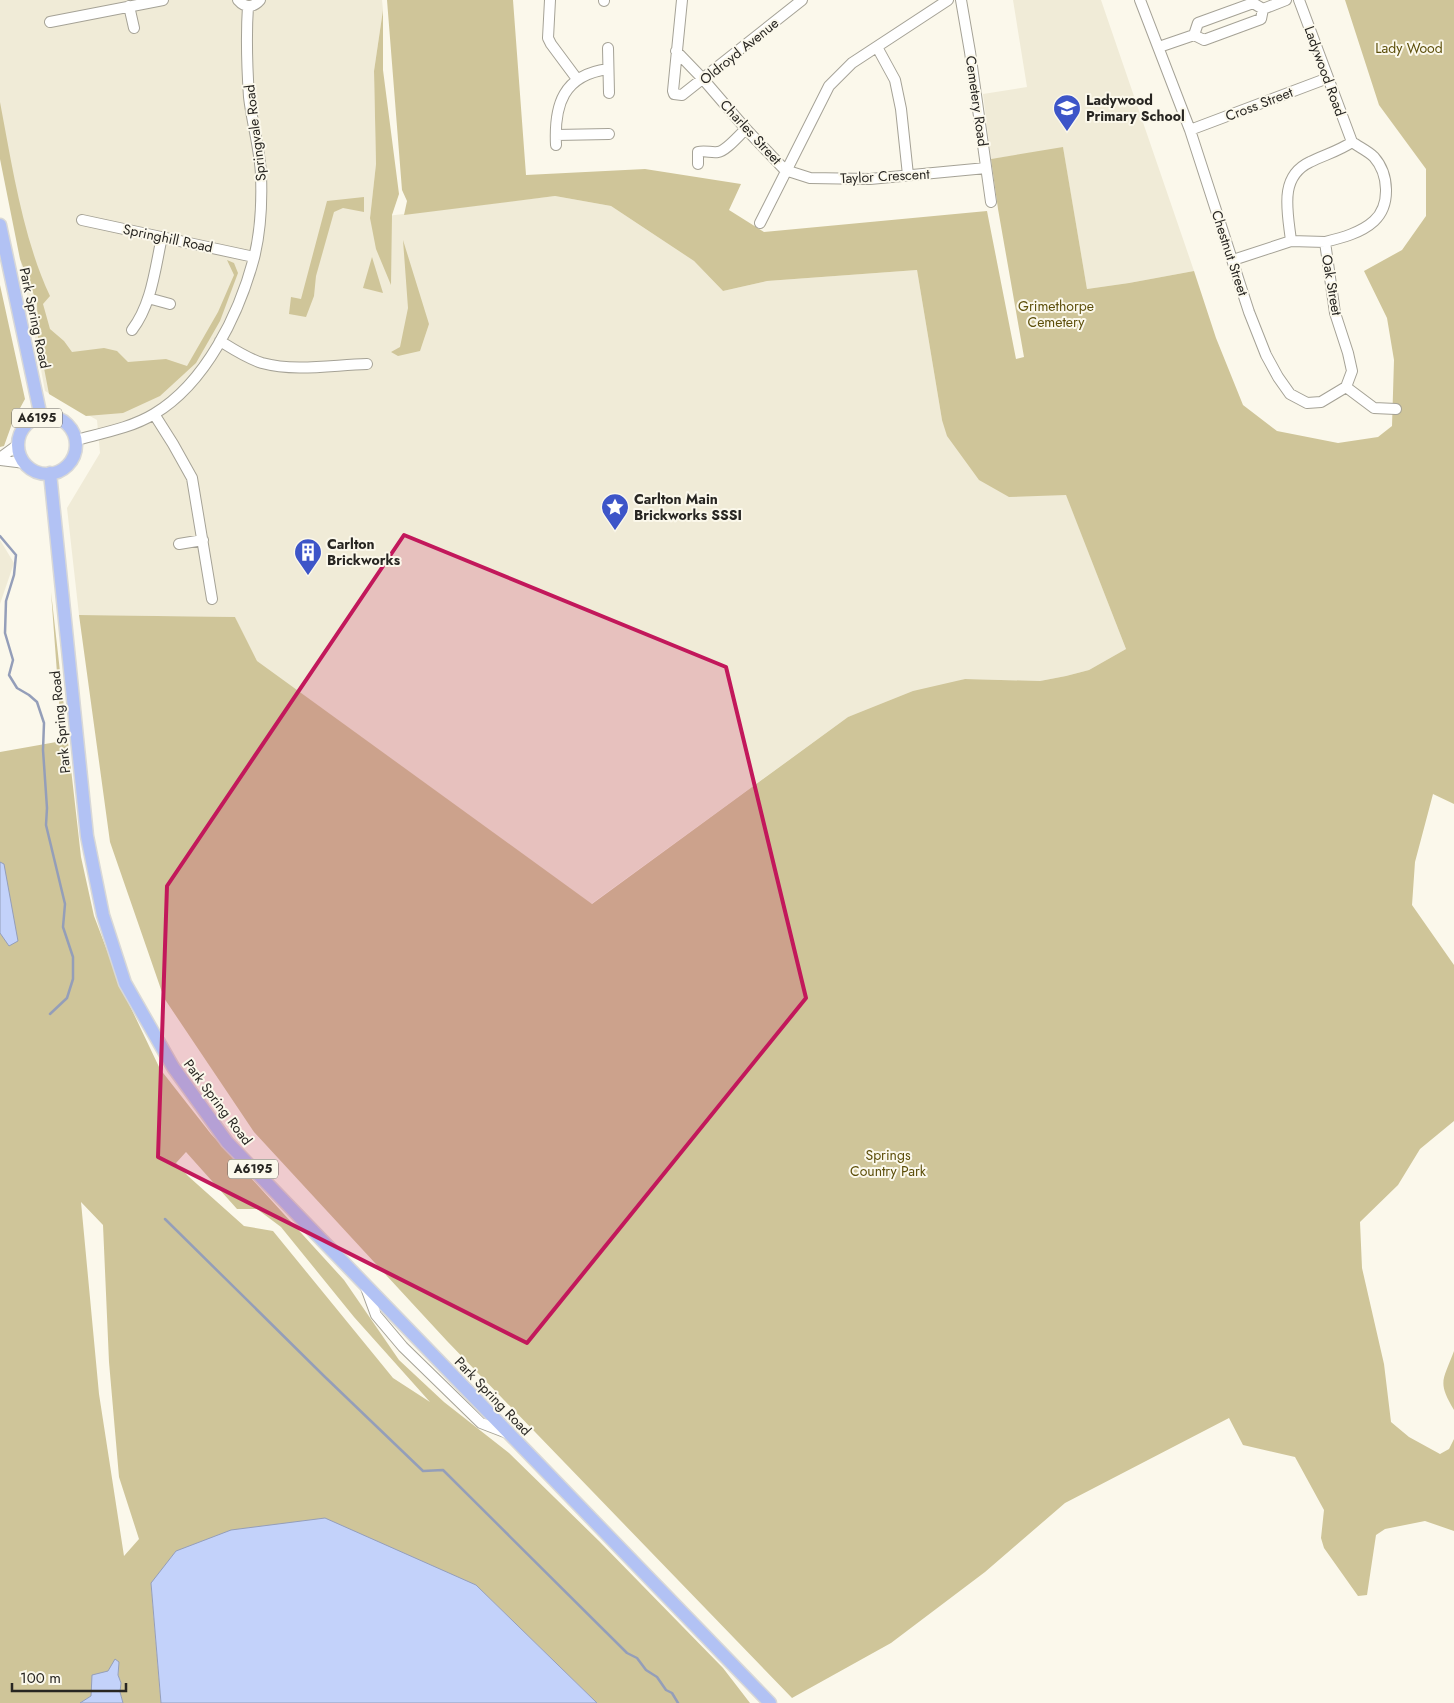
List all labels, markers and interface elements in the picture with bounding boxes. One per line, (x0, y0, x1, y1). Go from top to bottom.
street label: Oldroyd Avenue (695, 13, 783, 89)
street label: Ladywood Road (1299, 23, 1351, 119)
park label: Lady Wood (1375, 38, 1443, 58)
street label: Cemetery Road (961, 54, 993, 148)
street label: Cross Street (1222, 82, 1296, 126)
street label: Springvale Road (239, 84, 271, 182)
place label: Ladywood Primary School (1086, 90, 1185, 126)
school or university icon: Ladywood Primary School (1052, 93, 1082, 132)
street label: Charles Street (716, 95, 787, 169)
street label: Taylor Crescent (840, 164, 931, 188)
street label: Chestnut Street (1207, 208, 1253, 299)
street label: Springhill Road (121, 219, 215, 257)
street label: Oak Street (1317, 253, 1347, 318)
street label: Park Spring Road (15, 266, 55, 370)
park label: Grimethorpe Cemetery (1018, 296, 1094, 332)
road number: A6195 (12, 408, 62, 428)
place label: Carlton Main Brickworks SSSI (634, 489, 742, 525)
place icon: Carlton Main Brickworks SSSI (600, 492, 630, 531)
place label: Carlton Brickworks (327, 534, 401, 570)
building icon: Carlton Brickworks (293, 537, 323, 576)
street label: Park Spring Road (45, 670, 75, 774)
street label: Park Spring Road (179, 1055, 257, 1149)
park label: Springs Country Park (850, 1145, 927, 1181)
road number: A6195 (228, 1160, 278, 1178)
street label: Park Spring Road (450, 1352, 536, 1440)
scale bar (12, 1660, 126, 1692)
text: 100 m (20, 1667, 61, 1689)

